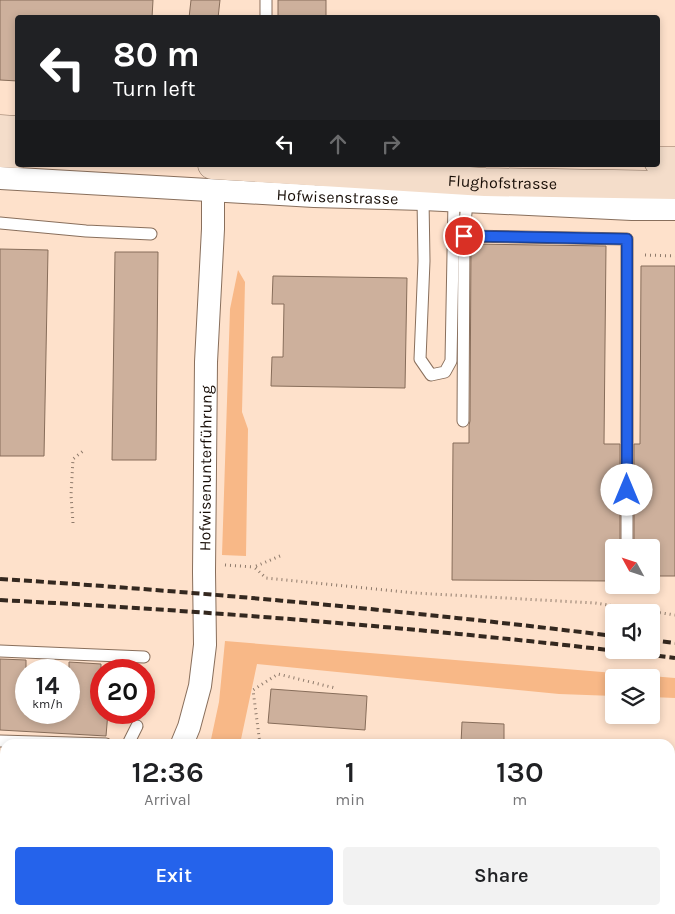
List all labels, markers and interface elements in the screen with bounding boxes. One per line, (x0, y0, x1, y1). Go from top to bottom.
text: 80 m (113, 34, 200, 75)
icon: left (30, 35, 95, 100)
text: Turn left (113, 76, 196, 102)
icon: left (271, 130, 299, 158)
icon: ahead (324, 130, 352, 158)
icon: right (377, 130, 405, 158)
street label: Flughofstrasse (447, 171, 557, 193)
street label: Hofwisenstrasse (276, 185, 399, 208)
pin (443, 215, 485, 257)
icon: arrive (450, 222, 478, 250)
street label: Hofwisenunterführung (195, 385, 216, 551)
position arrow (600, 463, 652, 515)
north arrow (605, 539, 660, 594)
map controls (605, 539, 660, 724)
button: sound (605, 604, 660, 659)
speed limit sign: 20 (90, 659, 155, 724)
button: layers (605, 669, 660, 724)
text: 14 (36, 671, 59, 700)
text: km/h (32, 697, 63, 711)
text: 12:36 (131, 754, 204, 790)
text: 1 (345, 754, 355, 790)
text: 130 (496, 754, 544, 790)
text: Arrival (144, 790, 191, 809)
text: min (335, 790, 365, 809)
text: m (512, 790, 527, 809)
button: Exit (15, 847, 333, 905)
button: Share (343, 847, 660, 905)

